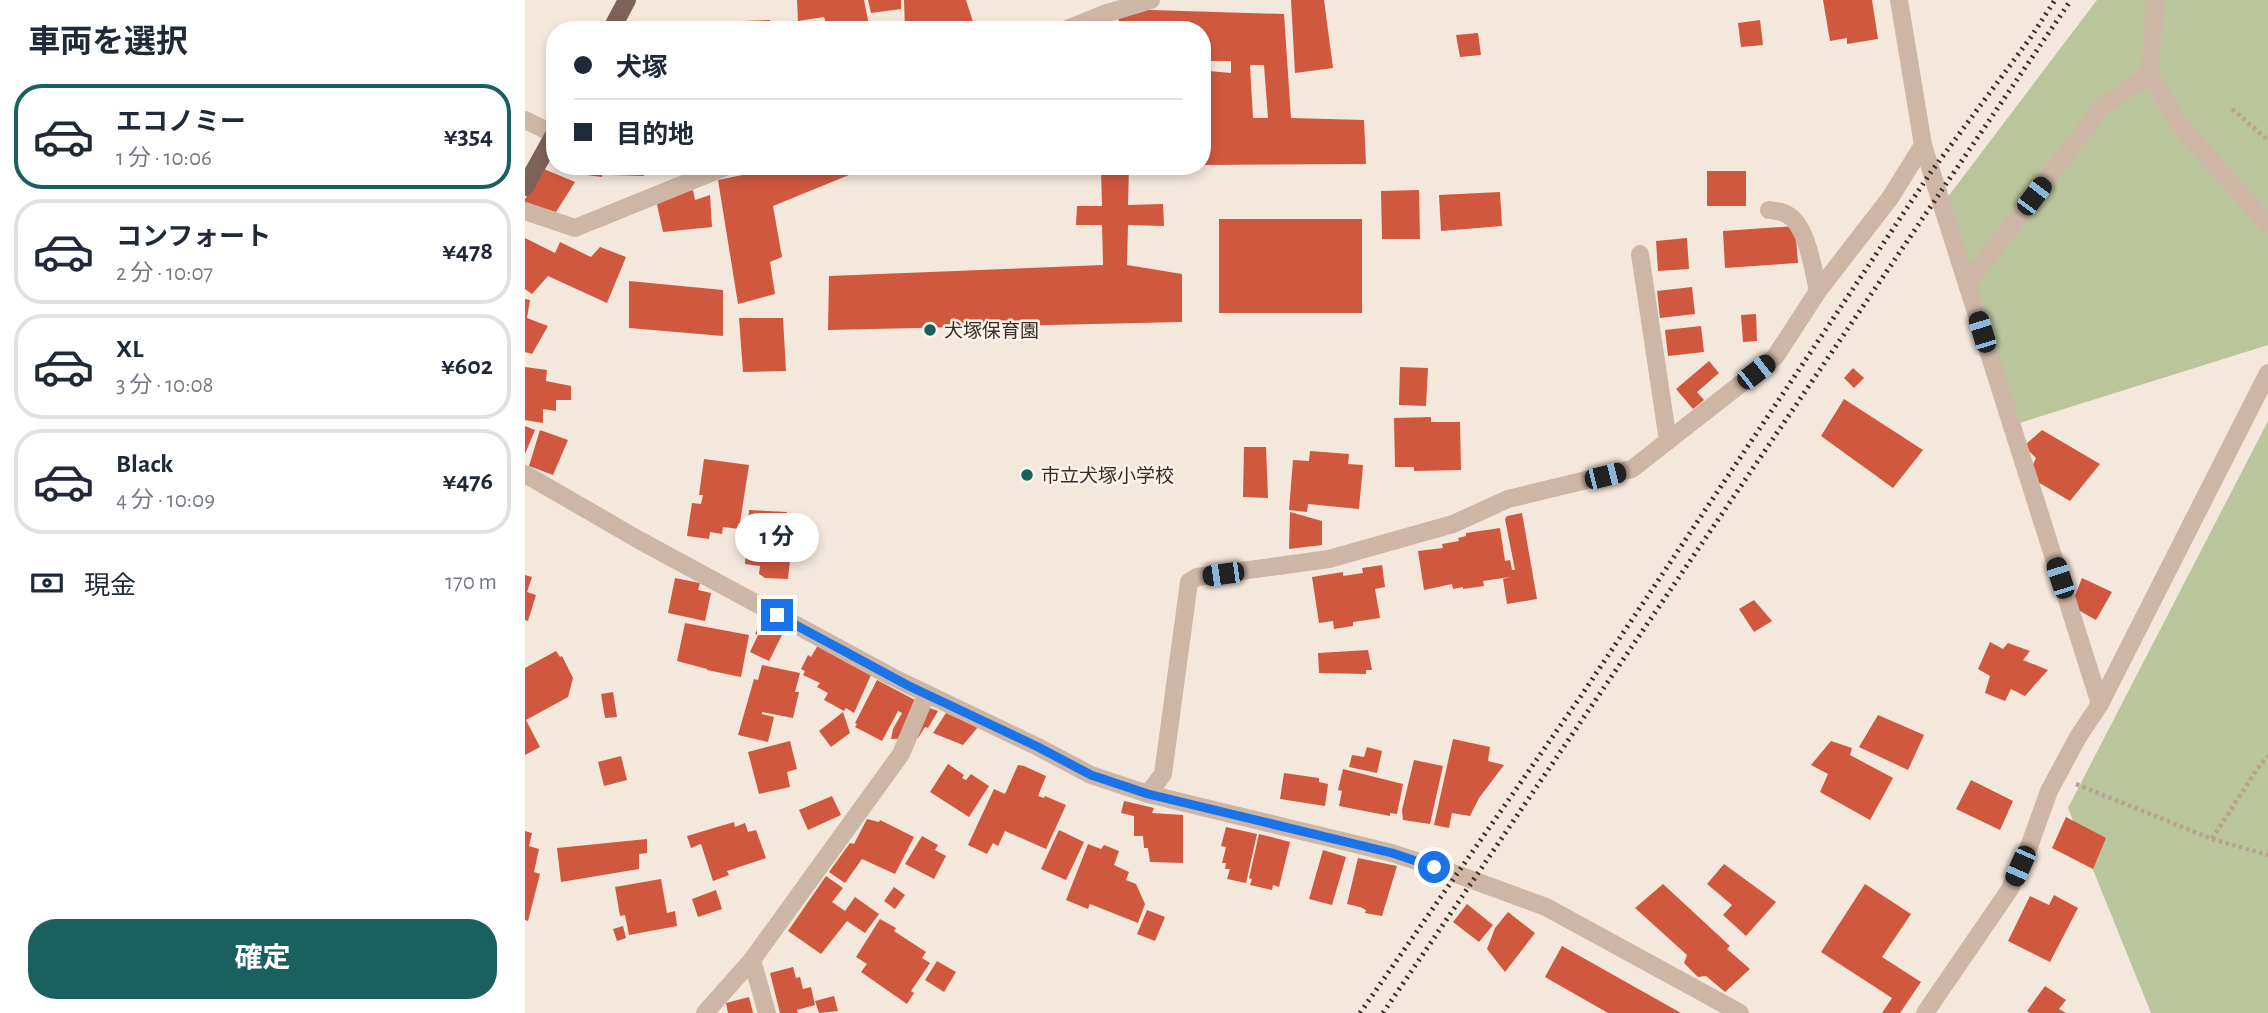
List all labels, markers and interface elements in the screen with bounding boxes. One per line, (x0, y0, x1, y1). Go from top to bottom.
text: 車両を選択 (28, 26, 188, 58)
text: 犬塚 (616, 55, 668, 81)
icon: car (32, 105, 95, 168)
text: エコノミー (116, 109, 246, 135)
text: 目的地 (616, 122, 694, 148)
text: ¥354 (444, 123, 493, 149)
text: 1 分 · 10:06 (116, 147, 212, 170)
car (2013, 173, 2056, 219)
icon: car (32, 220, 95, 283)
text: コンフォート (116, 224, 271, 250)
text: ¥478 (442, 238, 493, 264)
text: 2 分 · 10:07 (116, 262, 213, 285)
car (1966, 309, 1999, 355)
place label: 犬塚保育園 (944, 321, 1039, 341)
marker: 犬塚保育園 (922, 322, 938, 338)
icon: car (32, 335, 95, 398)
text: XL (116, 336, 143, 362)
car (1733, 351, 1780, 393)
text: ¥602 (441, 353, 493, 379)
text: 3 分 · 10:08 (116, 374, 214, 397)
icon: car (32, 450, 95, 513)
text: Black (116, 451, 173, 477)
car (1583, 461, 1628, 491)
place label: 市立犬塚小学校 (1041, 465, 1174, 486)
marker: 市立犬塚小学校 (1019, 467, 1035, 483)
text: ¥476 (442, 468, 493, 494)
text: 4 分 · 10:09 (116, 489, 215, 512)
callout: 1 分 (735, 514, 819, 562)
text: 1 分 (760, 526, 794, 549)
car (2044, 555, 2077, 601)
car (1201, 561, 1246, 587)
icon: cash (28, 564, 66, 602)
text: 170 m (445, 571, 497, 594)
text: 現金 (84, 573, 136, 599)
route end (761, 599, 793, 631)
car (2002, 843, 2039, 889)
route start (1418, 851, 1450, 883)
button: 確定 (28, 919, 497, 999)

